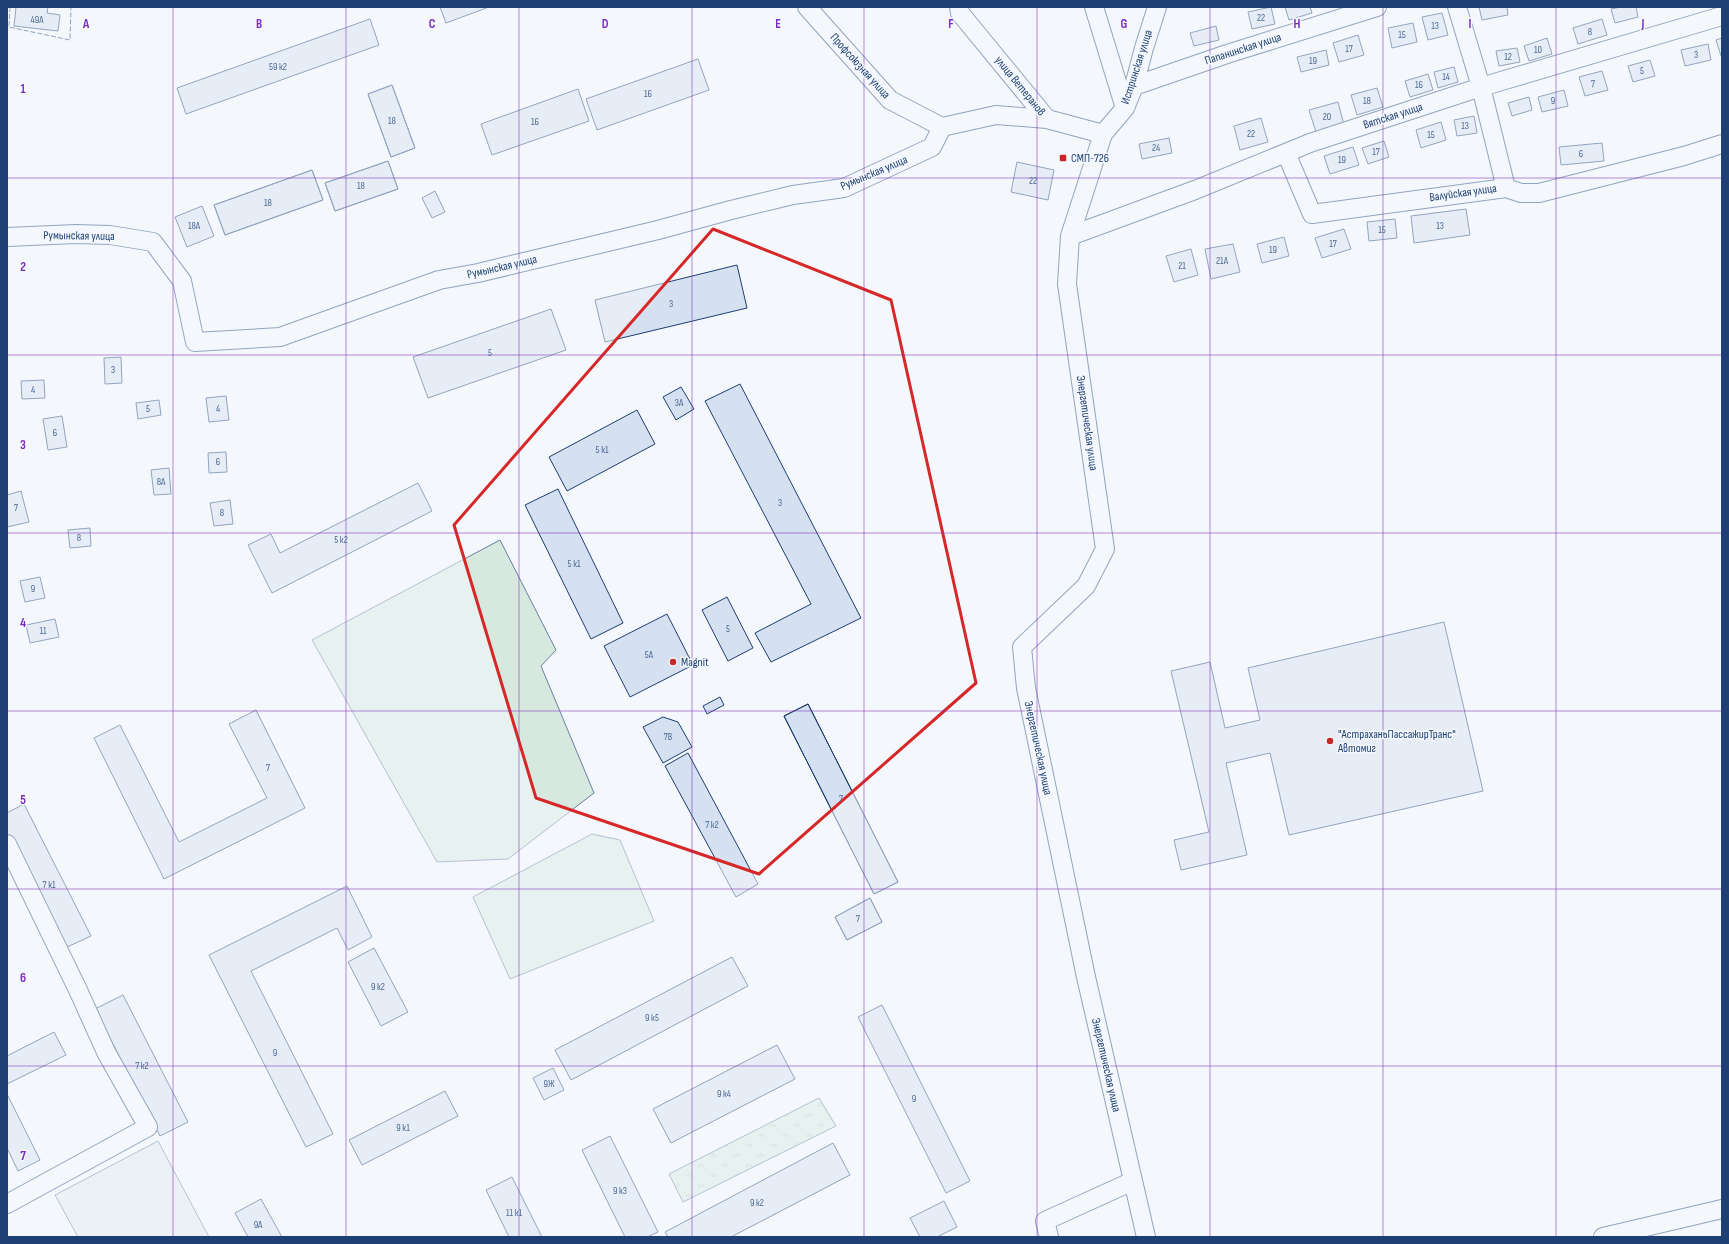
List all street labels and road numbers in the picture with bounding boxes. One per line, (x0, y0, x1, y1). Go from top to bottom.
street label: Истринская улица (1118, 28, 1156, 106)
street label: Папанинская улица (1203, 29, 1283, 68)
street label: Профсоюзная улица (827, 30, 894, 102)
street label: улица Ветеранов (991, 53, 1049, 119)
street label: Вятская улица (1361, 99, 1425, 133)
street label: Румынская улица (838, 152, 910, 194)
street label: Валуйская улица (1428, 181, 1498, 205)
street label: Румынская улица (43, 228, 115, 244)
street label: Румынская улица (466, 252, 539, 282)
street label: Энергетическая улица (1073, 374, 1101, 472)
street label: Энергетическая улица (1021, 700, 1055, 797)
street label: Энергетическая улица (1088, 1017, 1124, 1114)

